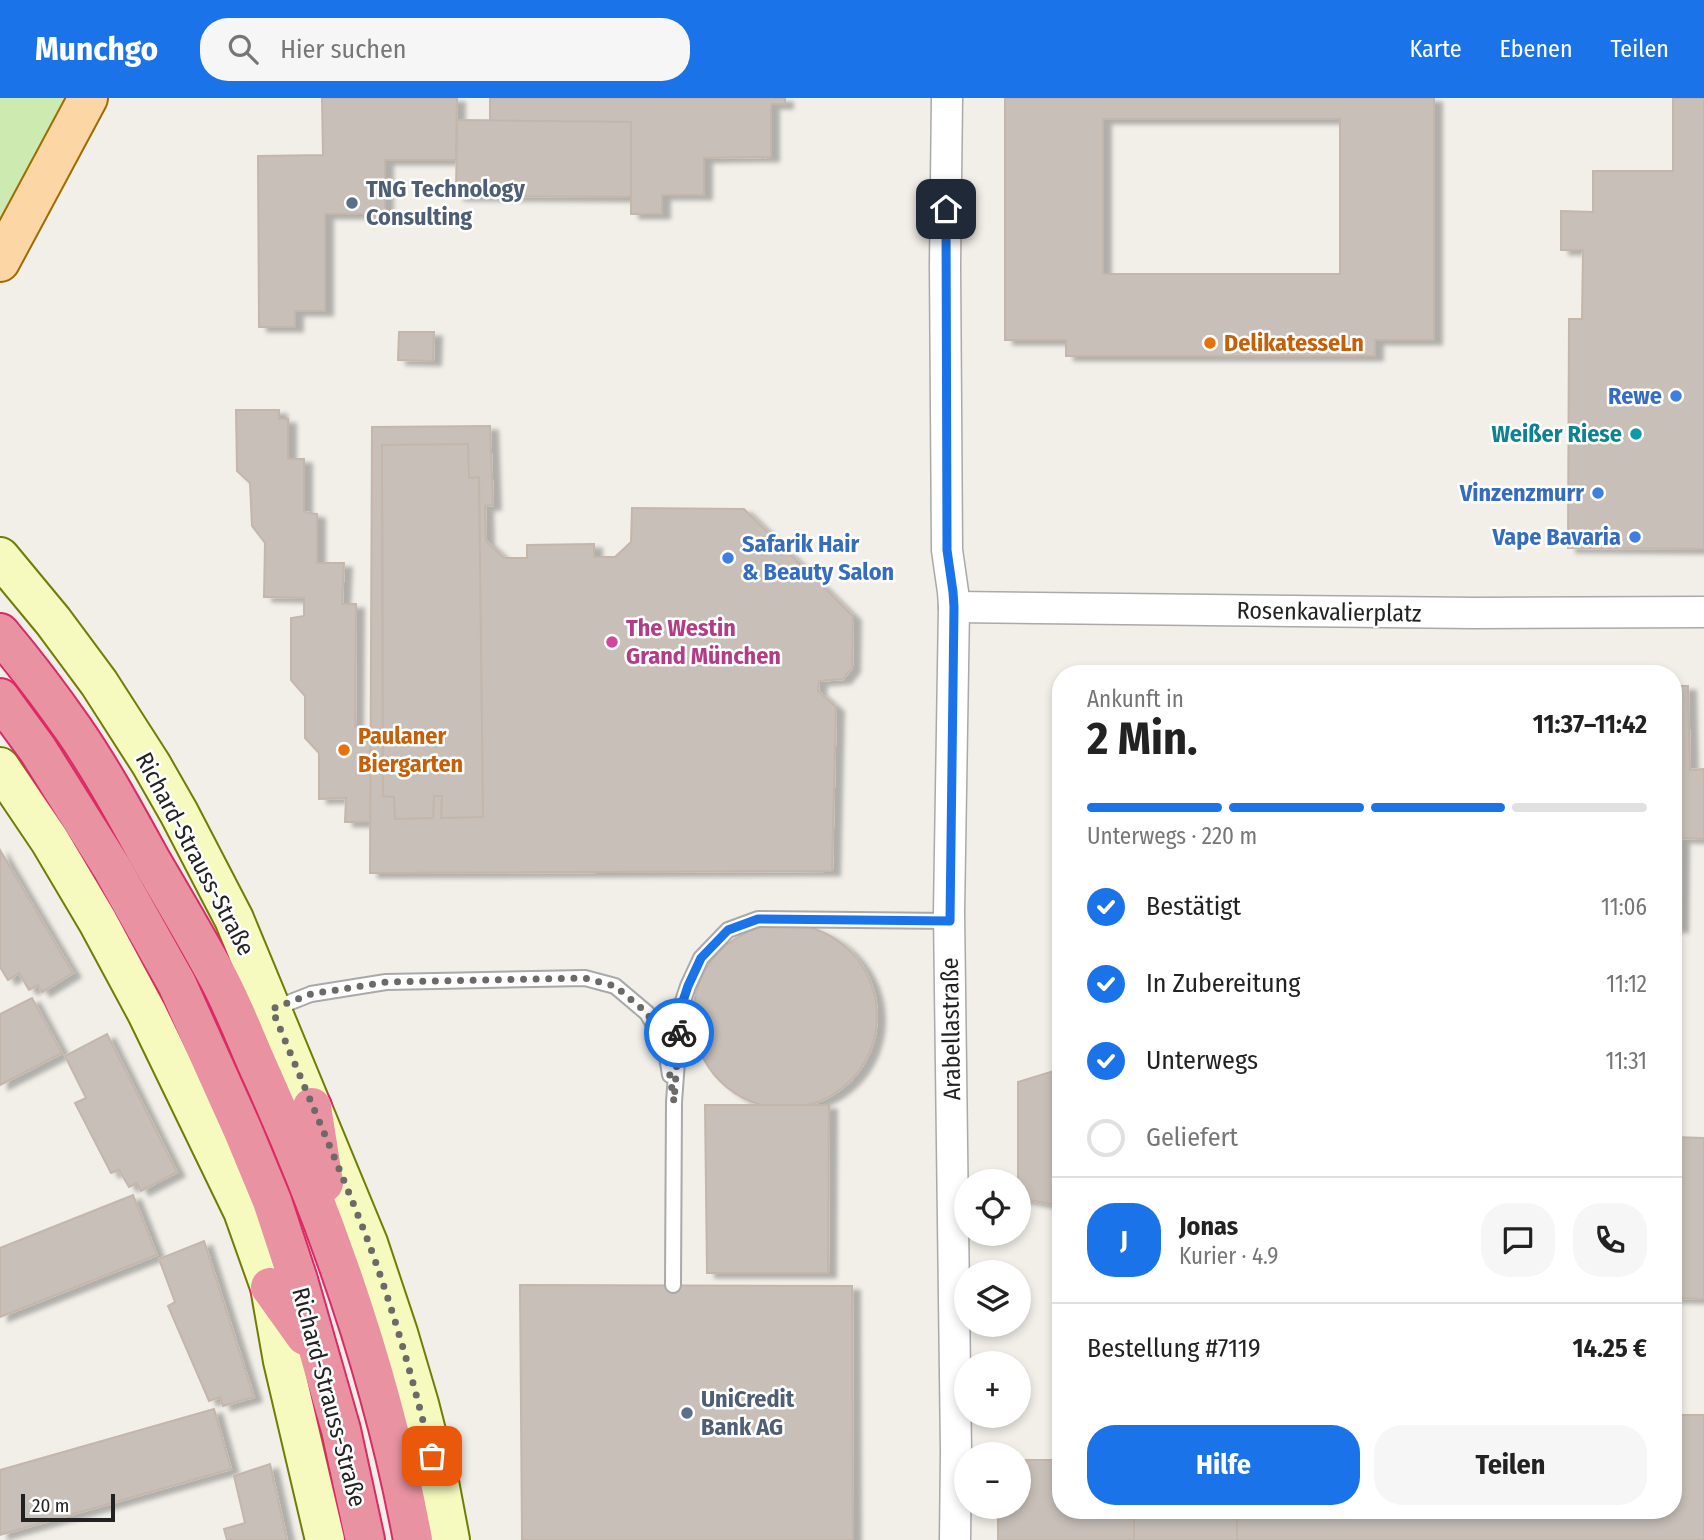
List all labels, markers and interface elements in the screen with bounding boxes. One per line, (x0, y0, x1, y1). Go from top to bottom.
search box (200, 18, 690, 81)
text: Munchgo (35, 29, 158, 69)
icon: search (224, 30, 262, 68)
text: Hier suchen (280, 34, 407, 65)
text: Karte (1410, 35, 1462, 63)
text: Ebenen (1500, 35, 1573, 63)
text: Teilen (1611, 35, 1669, 63)
place label: TNG Technology Consulting (366, 175, 526, 231)
pin (916, 179, 976, 239)
icon: home (927, 190, 965, 228)
marker: TNG Technology Consulting (344, 195, 360, 211)
place label: DelikatesseLn (1224, 329, 1364, 357)
marker: DelikatesseLn (1202, 335, 1218, 351)
place label: Rewe (1608, 382, 1662, 410)
marker: Rewe (1668, 388, 1684, 404)
place label: Weißer Riese (1492, 420, 1622, 448)
marker: Weißer Riese (1628, 426, 1644, 442)
place label: Vinzenzmurr (1459, 479, 1584, 507)
marker: Vinzenzmurr (1590, 485, 1606, 501)
place label: Vape Bavaria (1492, 523, 1621, 551)
marker: Vape Bavaria (1627, 529, 1643, 545)
place label: Safarik Hair & Beauty Salon (742, 530, 894, 586)
marker: Safarik Hair & Beauty Salon (720, 550, 736, 566)
street label: Rosenkavalierplatz (1236, 596, 1422, 628)
place label: The Westin Grand München (626, 614, 781, 670)
marker: The Westin Grand München (604, 634, 620, 650)
text: Ankunft in (1087, 685, 1184, 713)
text: 11:37–11:42 (1533, 709, 1647, 740)
text: 2 Min. (1087, 711, 1198, 766)
place label: Paulaner Biergarten (358, 722, 463, 778)
marker: Paulaner Biergarten (336, 742, 352, 758)
street label: Richard-Strauss-Straße (130, 748, 260, 960)
text: Unterwegs · 220 m (1087, 822, 1257, 850)
icon: check (1087, 888, 1125, 926)
text: Bestätigt (1146, 891, 1241, 922)
text: 11:06 (1601, 893, 1647, 921)
street label: Arabellastraße (936, 957, 966, 1101)
icon: check (1087, 965, 1125, 1003)
text: In Zubereitung (1146, 968, 1300, 999)
text: 11:12 (1606, 970, 1647, 998)
courier (644, 998, 714, 1068)
icon: bike (660, 1014, 698, 1052)
icon: check (1087, 1042, 1125, 1080)
text: Unterwegs (1146, 1045, 1258, 1076)
text: 11:31 (1606, 1047, 1647, 1075)
text: Geliefert (1146, 1122, 1238, 1153)
map controls (954, 1169, 1031, 1519)
button: locate (954, 1169, 1031, 1246)
button: chat (1481, 1203, 1555, 1277)
button: phone (1573, 1203, 1647, 1277)
text: Jonas (1179, 1211, 1238, 1242)
text: J (1120, 1225, 1128, 1256)
text: Kurier · 4.9 (1179, 1242, 1279, 1270)
button: layers (954, 1260, 1031, 1337)
street label: Richard-Strauss-Straße (286, 1284, 372, 1510)
text: Bestellung #7119 (1087, 1333, 1261, 1364)
text: 14.25 € (1573, 1333, 1647, 1364)
button: + (954, 1351, 1031, 1428)
place label: UniCredit Bank AG (701, 1385, 795, 1441)
marker: UniCredit Bank AG (679, 1405, 695, 1421)
button: Hilfe (1087, 1425, 1360, 1505)
button: Teilen (1374, 1425, 1647, 1505)
pin (402, 1426, 462, 1486)
icon: bag (413, 1437, 451, 1475)
button: − (954, 1442, 1031, 1519)
scale bar (21, 1491, 116, 1523)
text: 20 m (32, 1494, 69, 1517)

